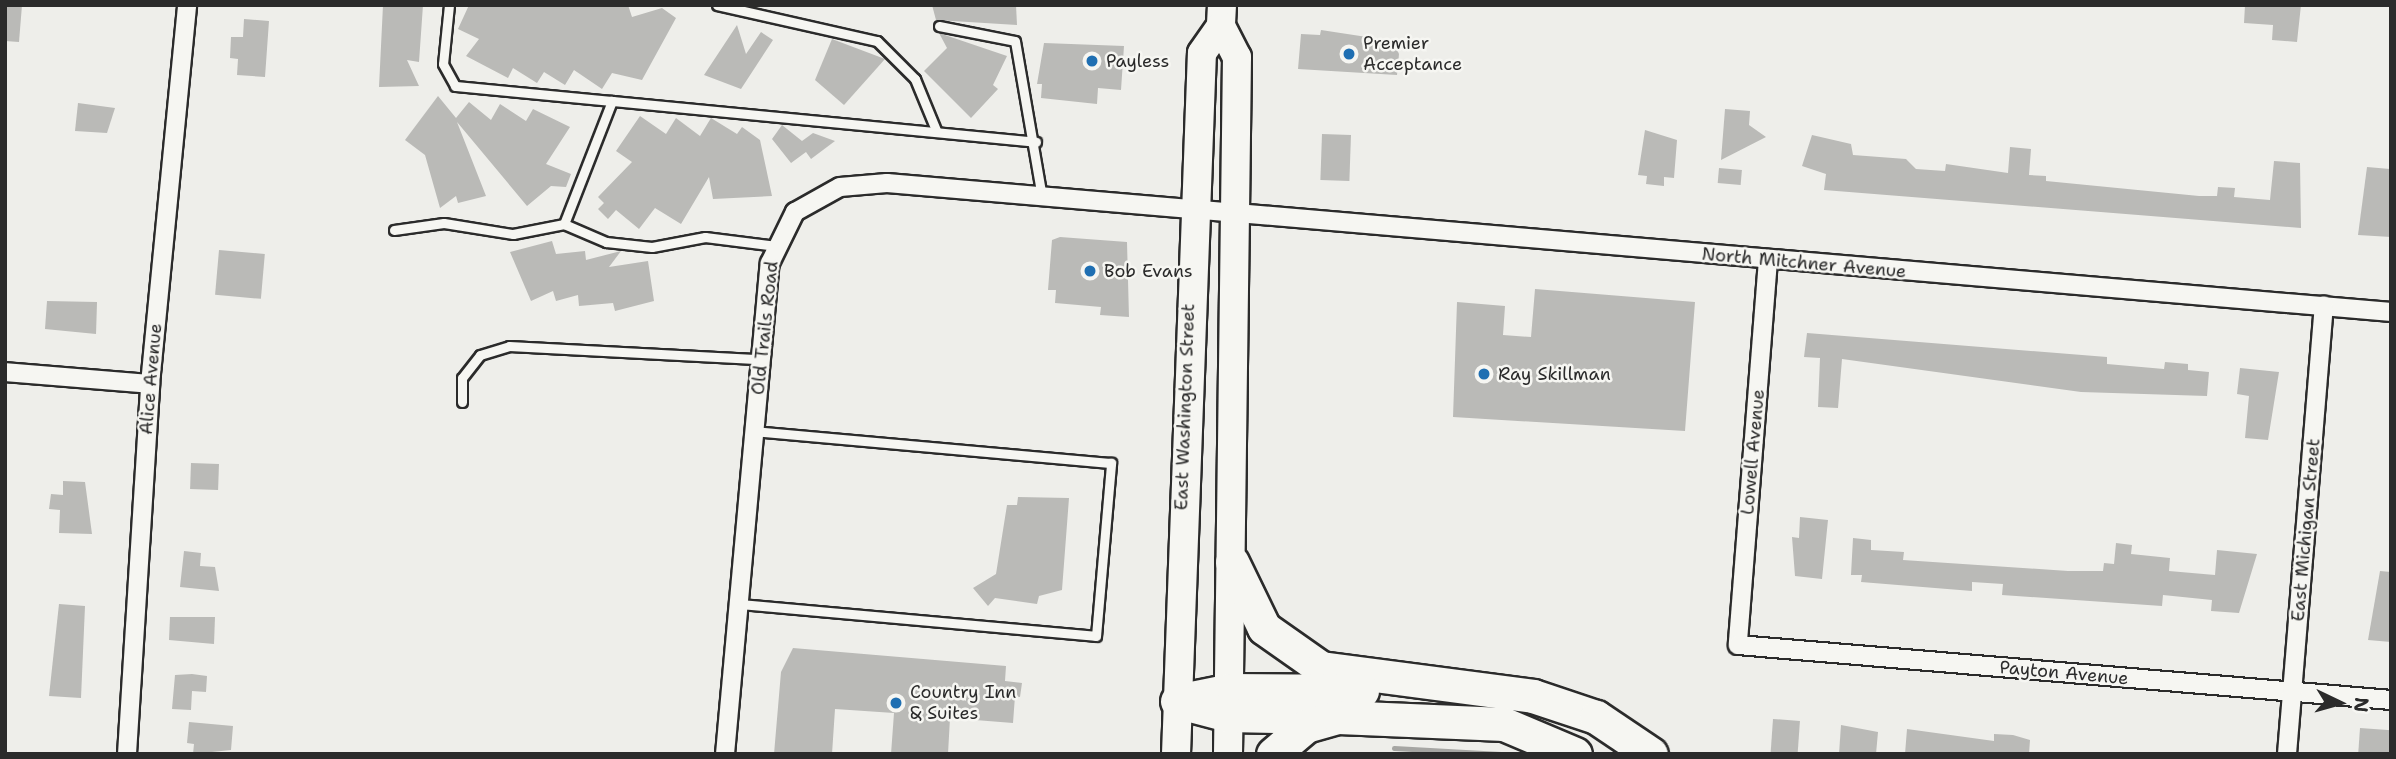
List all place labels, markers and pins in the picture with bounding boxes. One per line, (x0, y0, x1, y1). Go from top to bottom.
place label: Premier Acceptance (1363, 33, 1462, 76)
marker: Premier Acceptance (1341, 46, 1357, 62)
place label: Payless (1106, 50, 1169, 72)
marker: Payless (1084, 53, 1100, 69)
place label: Bob Evans (1104, 260, 1193, 282)
marker: Bob Evans (1082, 263, 1098, 279)
place label: Ray Skillman (1498, 363, 1611, 385)
marker: Ray Skillman (1476, 366, 1492, 382)
place label: Country Inn & Suites (910, 682, 1016, 724)
marker: Country Inn & Suites (888, 695, 904, 711)

